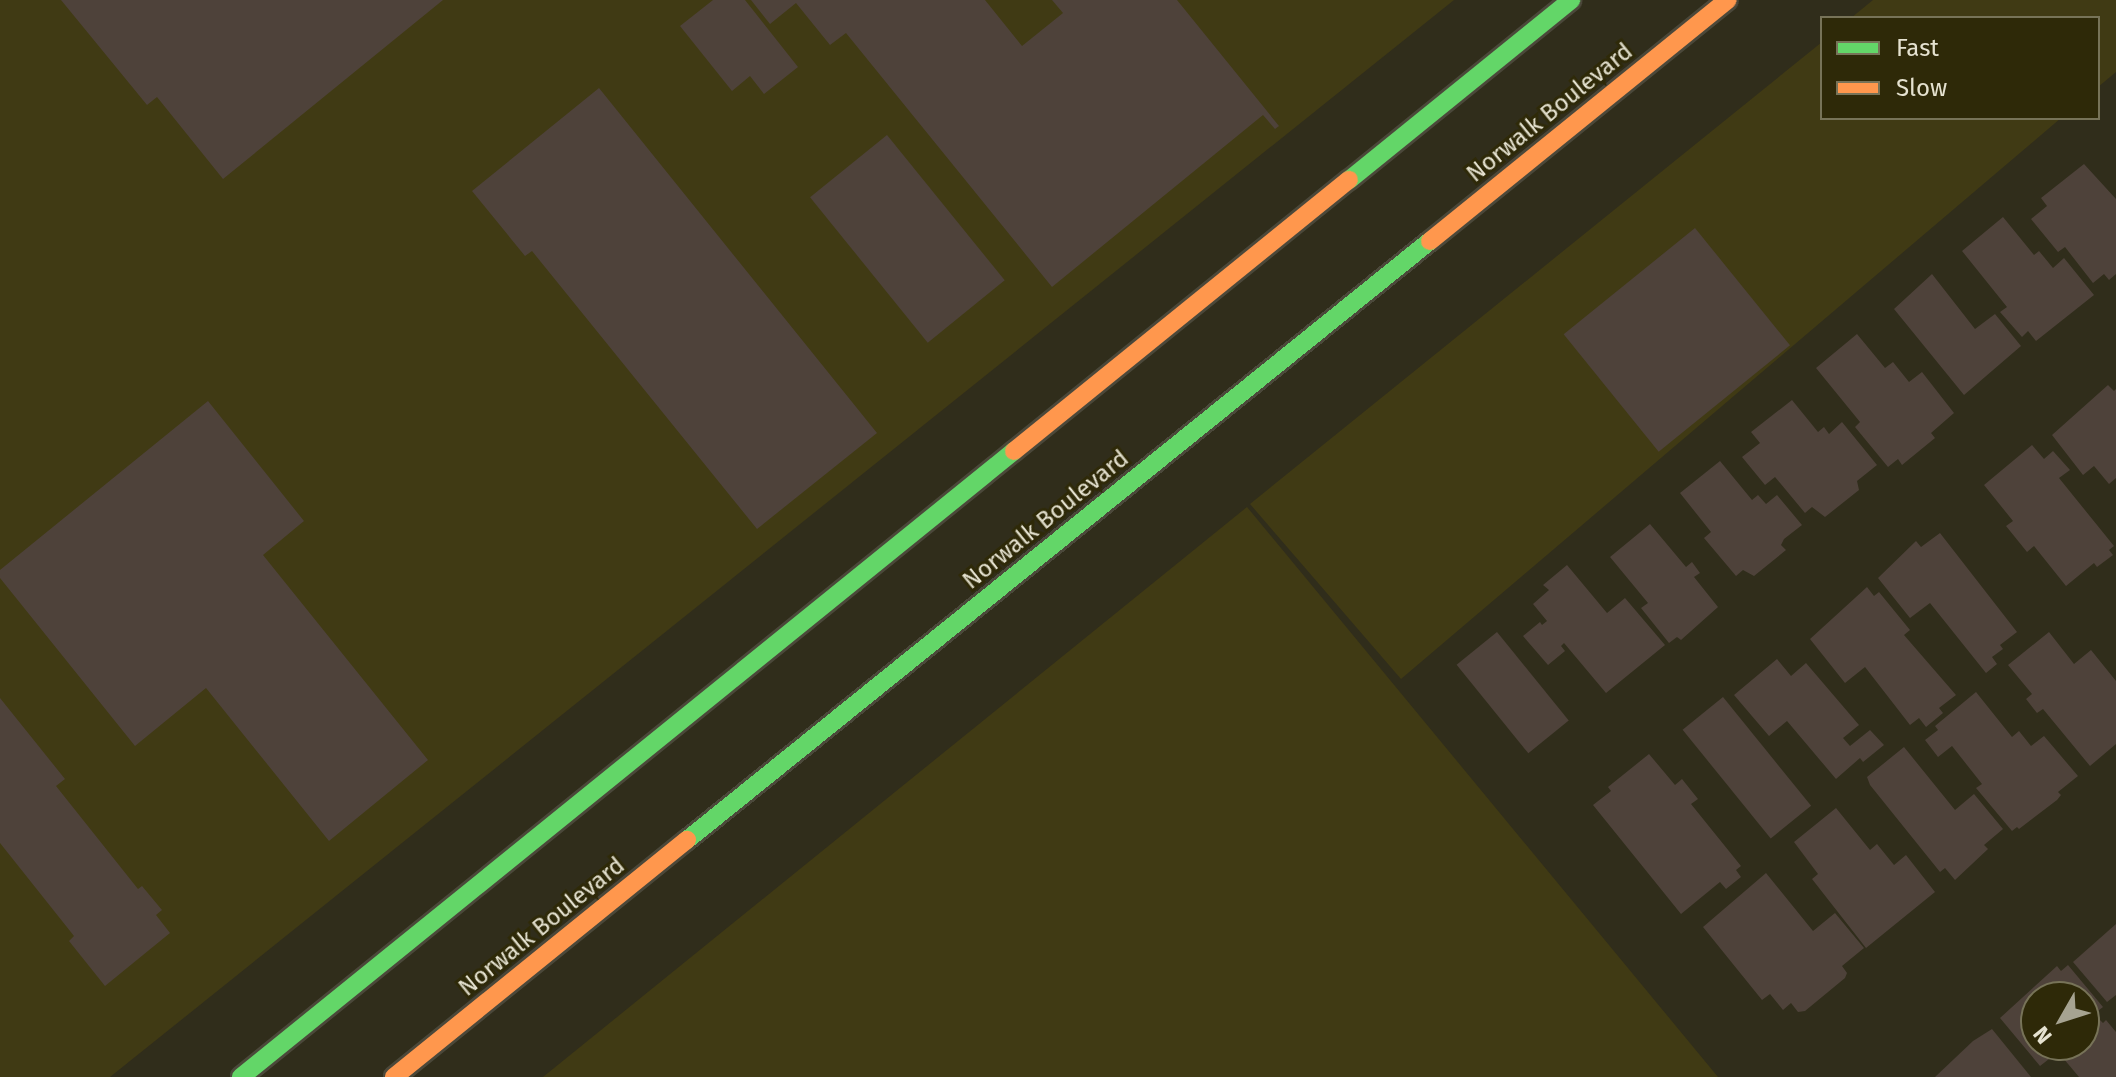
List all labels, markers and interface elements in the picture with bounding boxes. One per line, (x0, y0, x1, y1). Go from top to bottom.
legend (1820, 16, 2100, 120)
text: Fast (1896, 34, 1939, 62)
street label: Norwalk Boulevard (1461, 37, 1639, 189)
text: Slow (1896, 74, 1947, 102)
street label: Norwalk Boulevard (957, 444, 1135, 596)
street label: Norwalk Boulevard (453, 851, 631, 1003)
north arrow (2020, 981, 2100, 1061)
text: N (2027, 1021, 2058, 1049)

